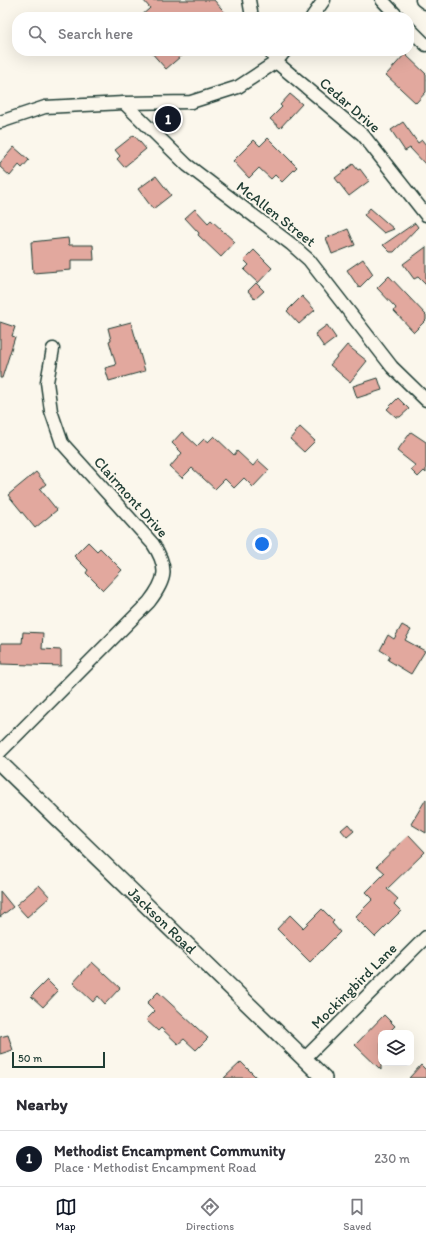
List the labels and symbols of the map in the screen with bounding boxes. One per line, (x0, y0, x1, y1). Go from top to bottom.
street label: Cedar Drive (316, 74, 384, 136)
pin: 1 (155, 104, 181, 134)
street label: McAllen Street (233, 177, 320, 251)
street label: Clairmont Drive (90, 453, 172, 541)
your location (252, 534, 272, 554)
street label: Jackson Road (124, 883, 200, 958)
street label: Mockingbird Lane (307, 939, 401, 1033)
scale bar (12, 1050, 105, 1069)

